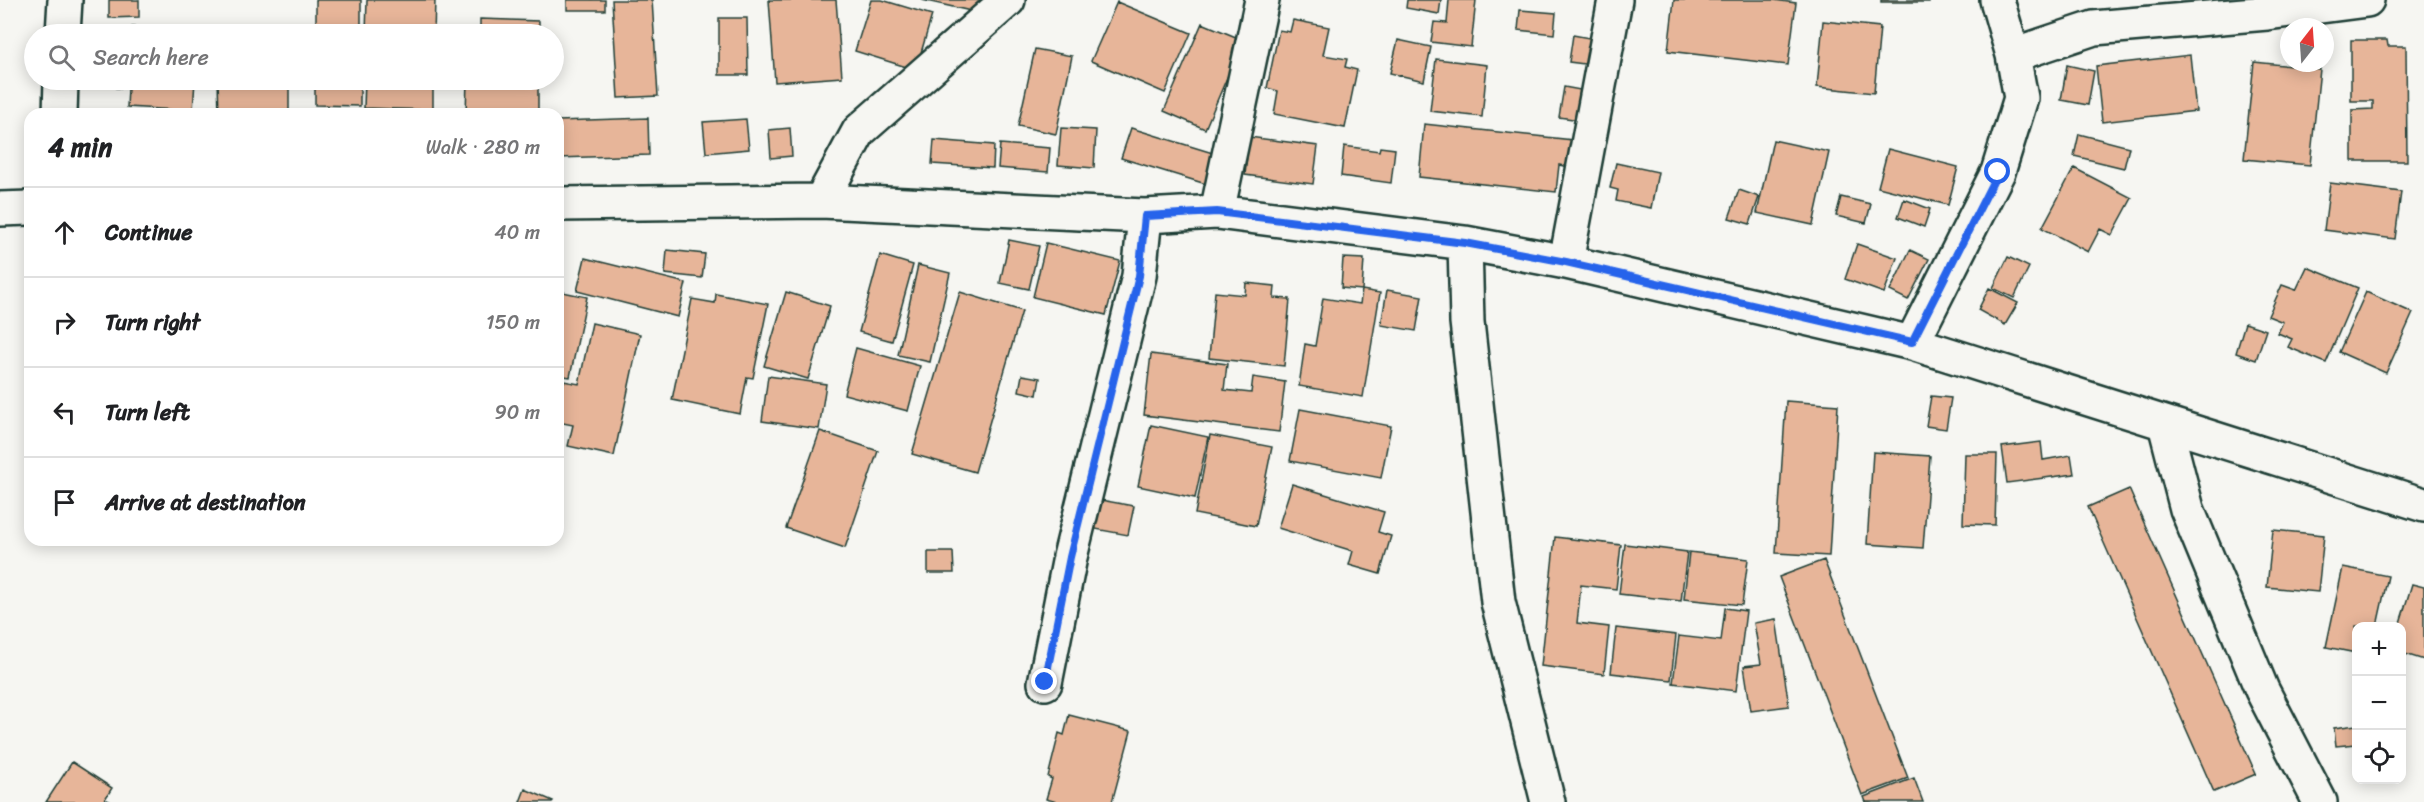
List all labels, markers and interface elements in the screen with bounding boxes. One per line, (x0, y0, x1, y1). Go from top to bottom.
north arrow (2280, 18, 2334, 72)
search box (24, 24, 564, 90)
text: Search here (93, 38, 209, 77)
icon: search (45, 41, 78, 74)
text: 4 min (48, 124, 112, 170)
text: Walk · 280 m (426, 130, 540, 165)
route start (1984, 158, 2010, 184)
text: Continue (105, 213, 193, 252)
text: 40 m (494, 215, 540, 250)
icon: ahead (48, 216, 81, 249)
text: Turn right (105, 303, 200, 342)
text: 150 m (486, 305, 540, 340)
icon: right (48, 306, 81, 339)
text: Turn left (105, 393, 190, 432)
text: 90 m (495, 395, 540, 430)
icon: left (48, 396, 81, 429)
text: Arrive at destination (105, 483, 306, 522)
icon: arrive (48, 486, 81, 519)
map controls (2352, 622, 2406, 784)
button: + (2352, 622, 2406, 676)
route end (1031, 668, 1057, 694)
button: − (2352, 676, 2406, 730)
button: locate (2352, 730, 2406, 784)

